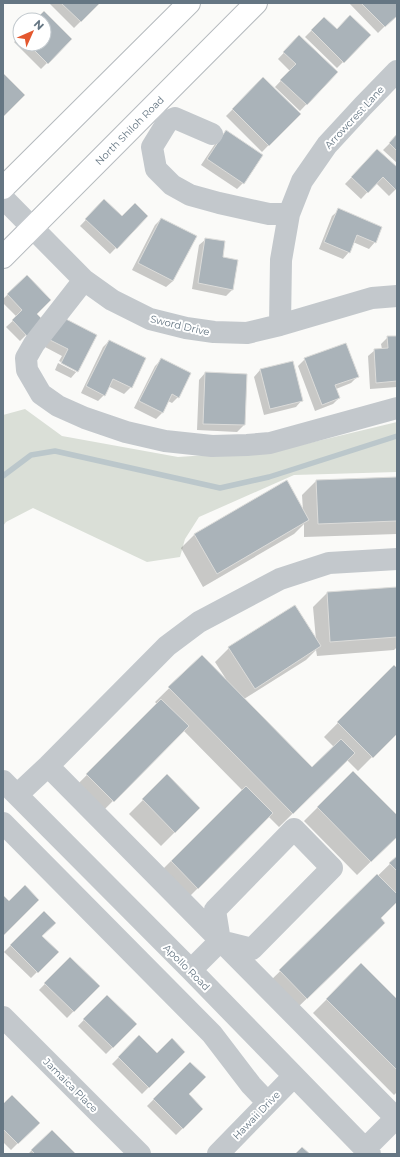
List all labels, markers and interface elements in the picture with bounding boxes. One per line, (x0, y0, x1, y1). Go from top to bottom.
north arrow (12, 12, 52, 52)
text: N (31, 17, 47, 33)
street label: Arrowcrest Lane (322, 83, 387, 152)
street label: North Shiloh Road (93, 93, 167, 168)
street label: Sword Drive (149, 312, 211, 339)
street label: Apollo Road (161, 941, 213, 993)
street label: Jamaica Place (40, 1055, 101, 1115)
street label: Hawaii Drive (230, 1088, 283, 1142)

